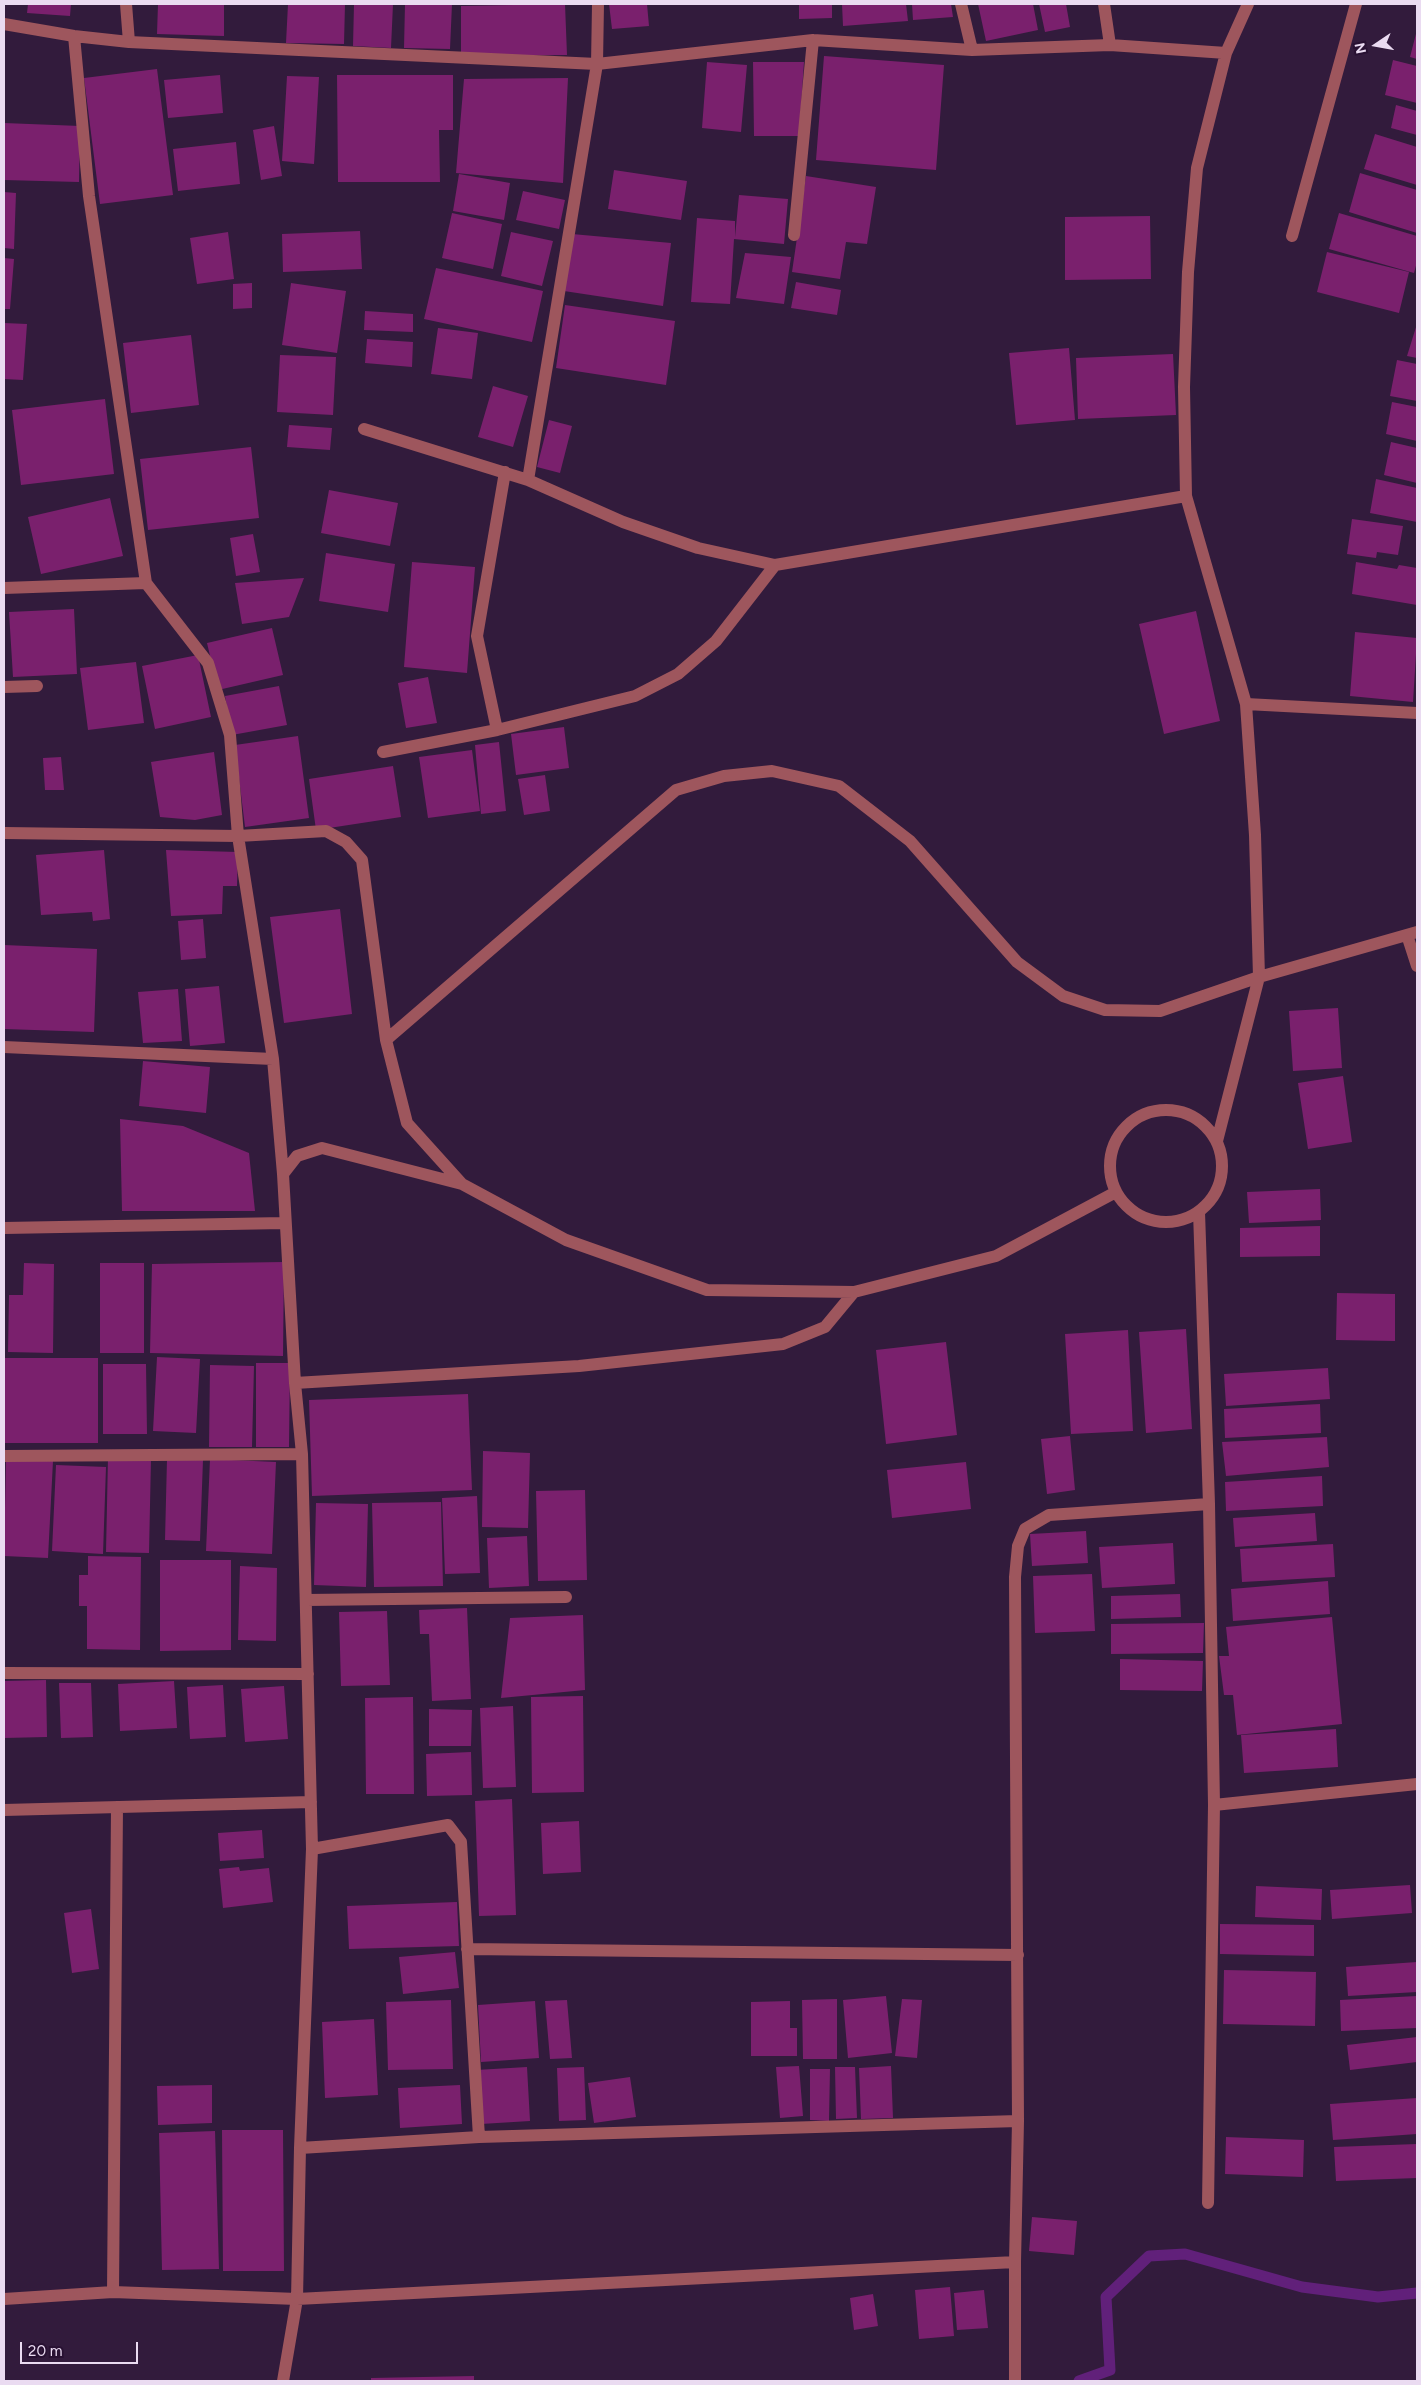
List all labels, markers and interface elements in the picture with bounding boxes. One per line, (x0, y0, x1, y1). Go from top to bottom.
north arrow (1351, 20, 1401, 70)
text: N (1351, 41, 1370, 55)
scale bar (22, 2332, 140, 2364)
text: 20 m (28, 2342, 62, 2360)

